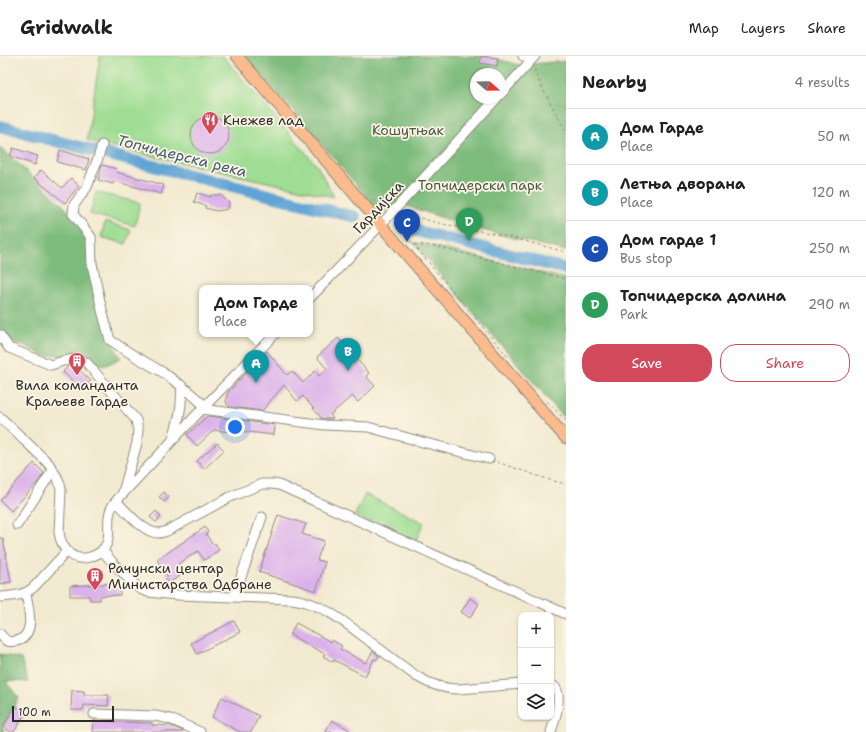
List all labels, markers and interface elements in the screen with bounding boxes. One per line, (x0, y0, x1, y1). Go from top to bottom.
text: Gridwalk (20, 15, 113, 40)
text: Map (689, 19, 719, 37)
text: Layers (741, 19, 785, 37)
text: Share (807, 19, 846, 37)
north arrow (470, 68, 506, 104)
text: Nearby (582, 71, 647, 93)
text: 4 results (794, 74, 850, 91)
restaurant icon: Кнежев лад (200, 110, 220, 135)
place label: Кнежев лад (223, 111, 304, 129)
text: Дом Гарде (620, 118, 704, 138)
park label: Кошутњак (372, 121, 445, 139)
text: A (590, 128, 600, 145)
text: 50 m (817, 128, 850, 145)
water label: Топчидерска река (115, 130, 249, 182)
text: Place (620, 138, 653, 155)
text: Летња дворана (620, 174, 745, 194)
park label: Топчидерски парк (418, 176, 543, 194)
street label: Гардијска (349, 177, 407, 237)
text: B (591, 184, 599, 201)
text: 120 m (812, 184, 850, 201)
text: Place (620, 194, 653, 211)
pin: D (456, 208, 482, 241)
pin: C (394, 209, 420, 242)
text: Дом гарде 1 (620, 230, 716, 250)
text: C (591, 240, 599, 257)
text: 250 m (809, 240, 850, 257)
text: Bus stop (620, 250, 672, 267)
popup (199, 285, 313, 337)
text: Топчидерска долина (620, 286, 786, 306)
text: Дом Гарде (214, 293, 298, 313)
text: D (590, 296, 600, 313)
text: 290 m (808, 296, 850, 313)
text: Park (620, 306, 648, 323)
text: Place (214, 313, 247, 330)
pin: B (335, 338, 361, 371)
button: Save (582, 344, 712, 382)
button: Share (720, 344, 850, 382)
pin: A (243, 350, 269, 383)
building icon: Вила команданта Краљеве Гарде (67, 351, 87, 376)
place label: Вила команданта Краљеве Гарде (16, 376, 139, 410)
your location (225, 417, 245, 437)
place label: Рачунски центар Министарства Одбране (108, 559, 272, 593)
building icon: Рачунски центар Министарства Одбране (85, 566, 105, 591)
map controls (518, 612, 554, 720)
button: + (518, 612, 554, 648)
button: − (518, 648, 554, 684)
button: layers (518, 684, 554, 720)
scale bar (12, 704, 114, 723)
text: 100 m (18, 705, 51, 720)

